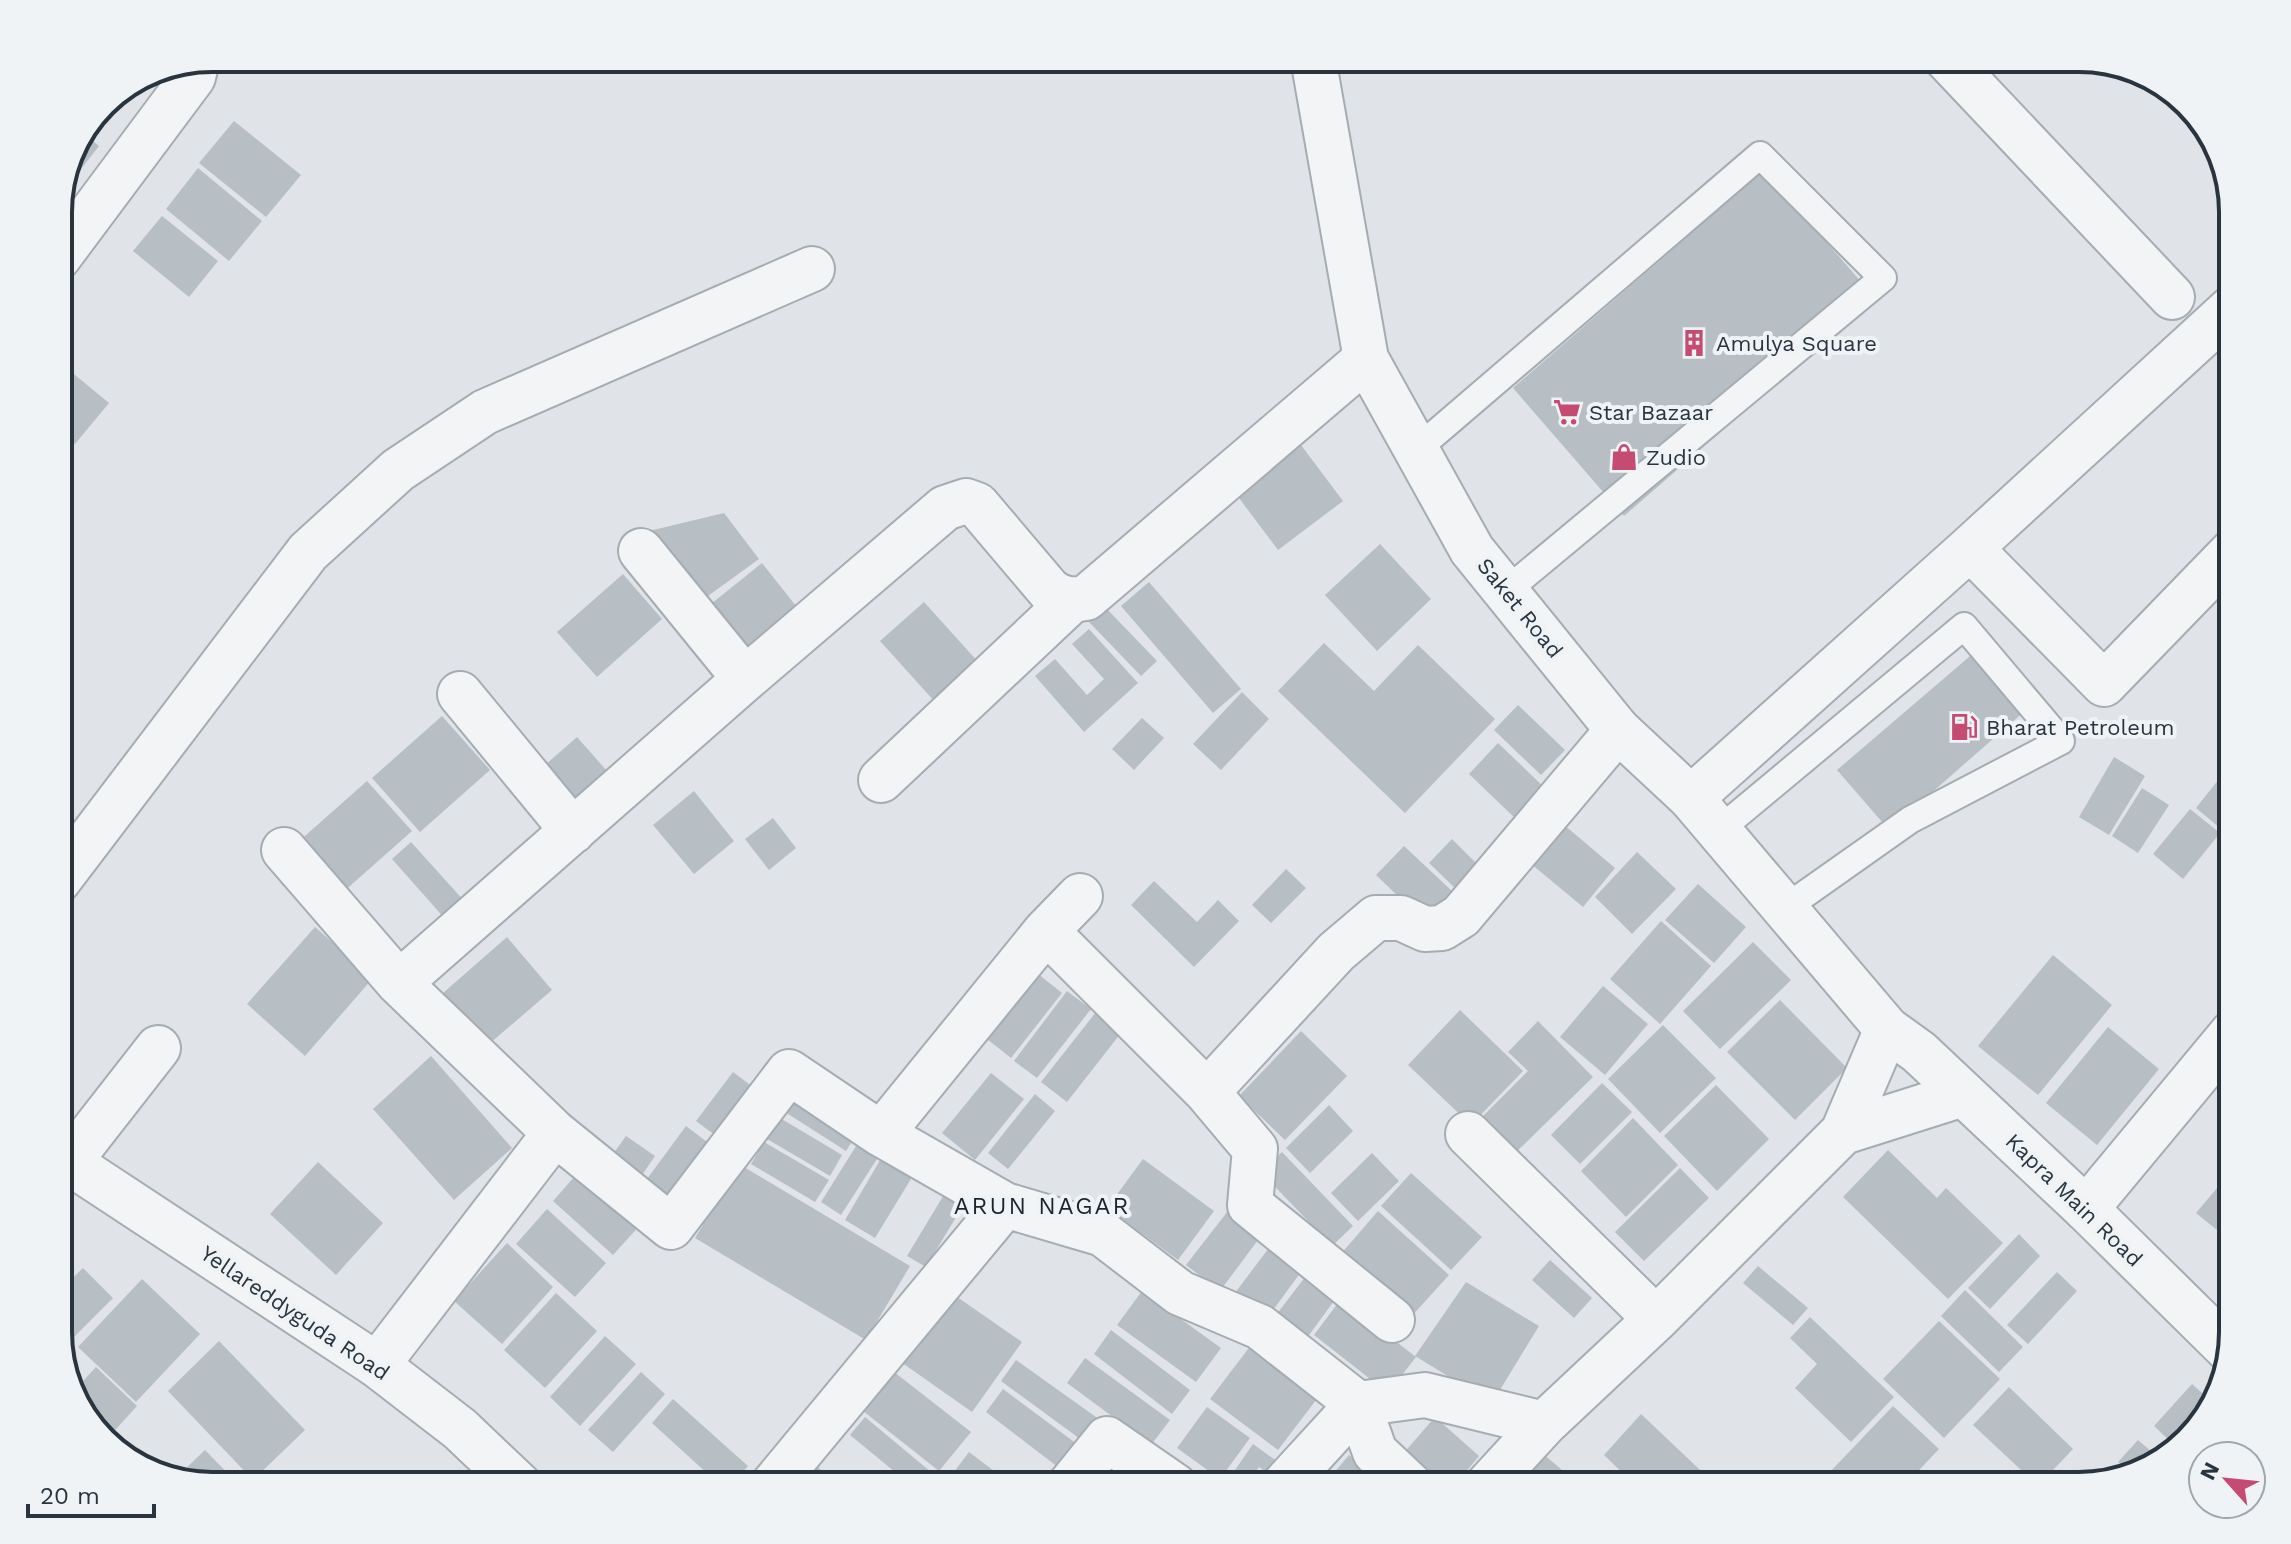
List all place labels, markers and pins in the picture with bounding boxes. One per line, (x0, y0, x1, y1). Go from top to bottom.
building icon: Amulya Square (1679, 328, 1709, 358)
place label: Amulya Square (1716, 331, 1877, 356)
supermarket icon: Star Bazaar (1552, 397, 1582, 427)
place label: Star Bazaar (1589, 400, 1713, 425)
shop icon: Zudio (1609, 442, 1639, 472)
place label: Zudio (1646, 445, 1706, 470)
fuel station icon: Bharat Petroleum (1949, 712, 1979, 742)
place label: Bharat Petroleum (1986, 715, 2174, 740)

